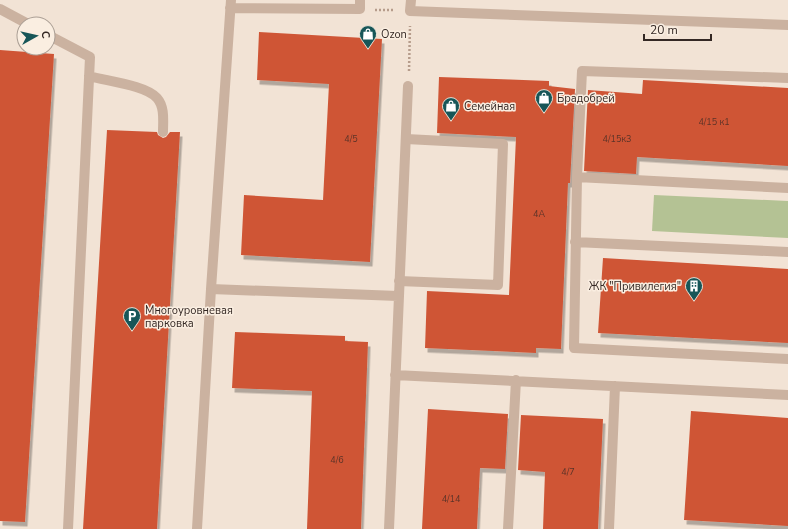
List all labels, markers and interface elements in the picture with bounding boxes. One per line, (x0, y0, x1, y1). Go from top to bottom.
north arrow (16, 16, 56, 56)
scale bar (644, 16, 711, 42)
text: 20 m (650, 22, 678, 38)
shop icon: Ozon (358, 24, 378, 49)
place label: Ozon (381, 27, 407, 42)
text: С (37, 30, 53, 40)
shop icon: Брадобрей (534, 88, 554, 113)
place label: Брадобрей (557, 91, 615, 106)
shop icon: Семейная (441, 96, 461, 121)
place label: Семейная (464, 99, 515, 114)
house number: 4/15 к1 (698, 116, 730, 128)
house number: 4/5 (344, 133, 358, 145)
house number: 4/15к3 (603, 133, 631, 145)
house number: 4А (533, 208, 545, 220)
building icon: ЖК "Привилегия" (684, 276, 704, 301)
place label: ЖК "Привилегия" (589, 279, 681, 294)
place label: Многоуровневая парковка (145, 303, 233, 331)
parking icon: Многоуровневая парковка (122, 306, 142, 331)
house number: 4/6 (330, 454, 344, 466)
house number: 4/7 (561, 466, 575, 478)
house number: 4/14 (442, 493, 461, 505)

